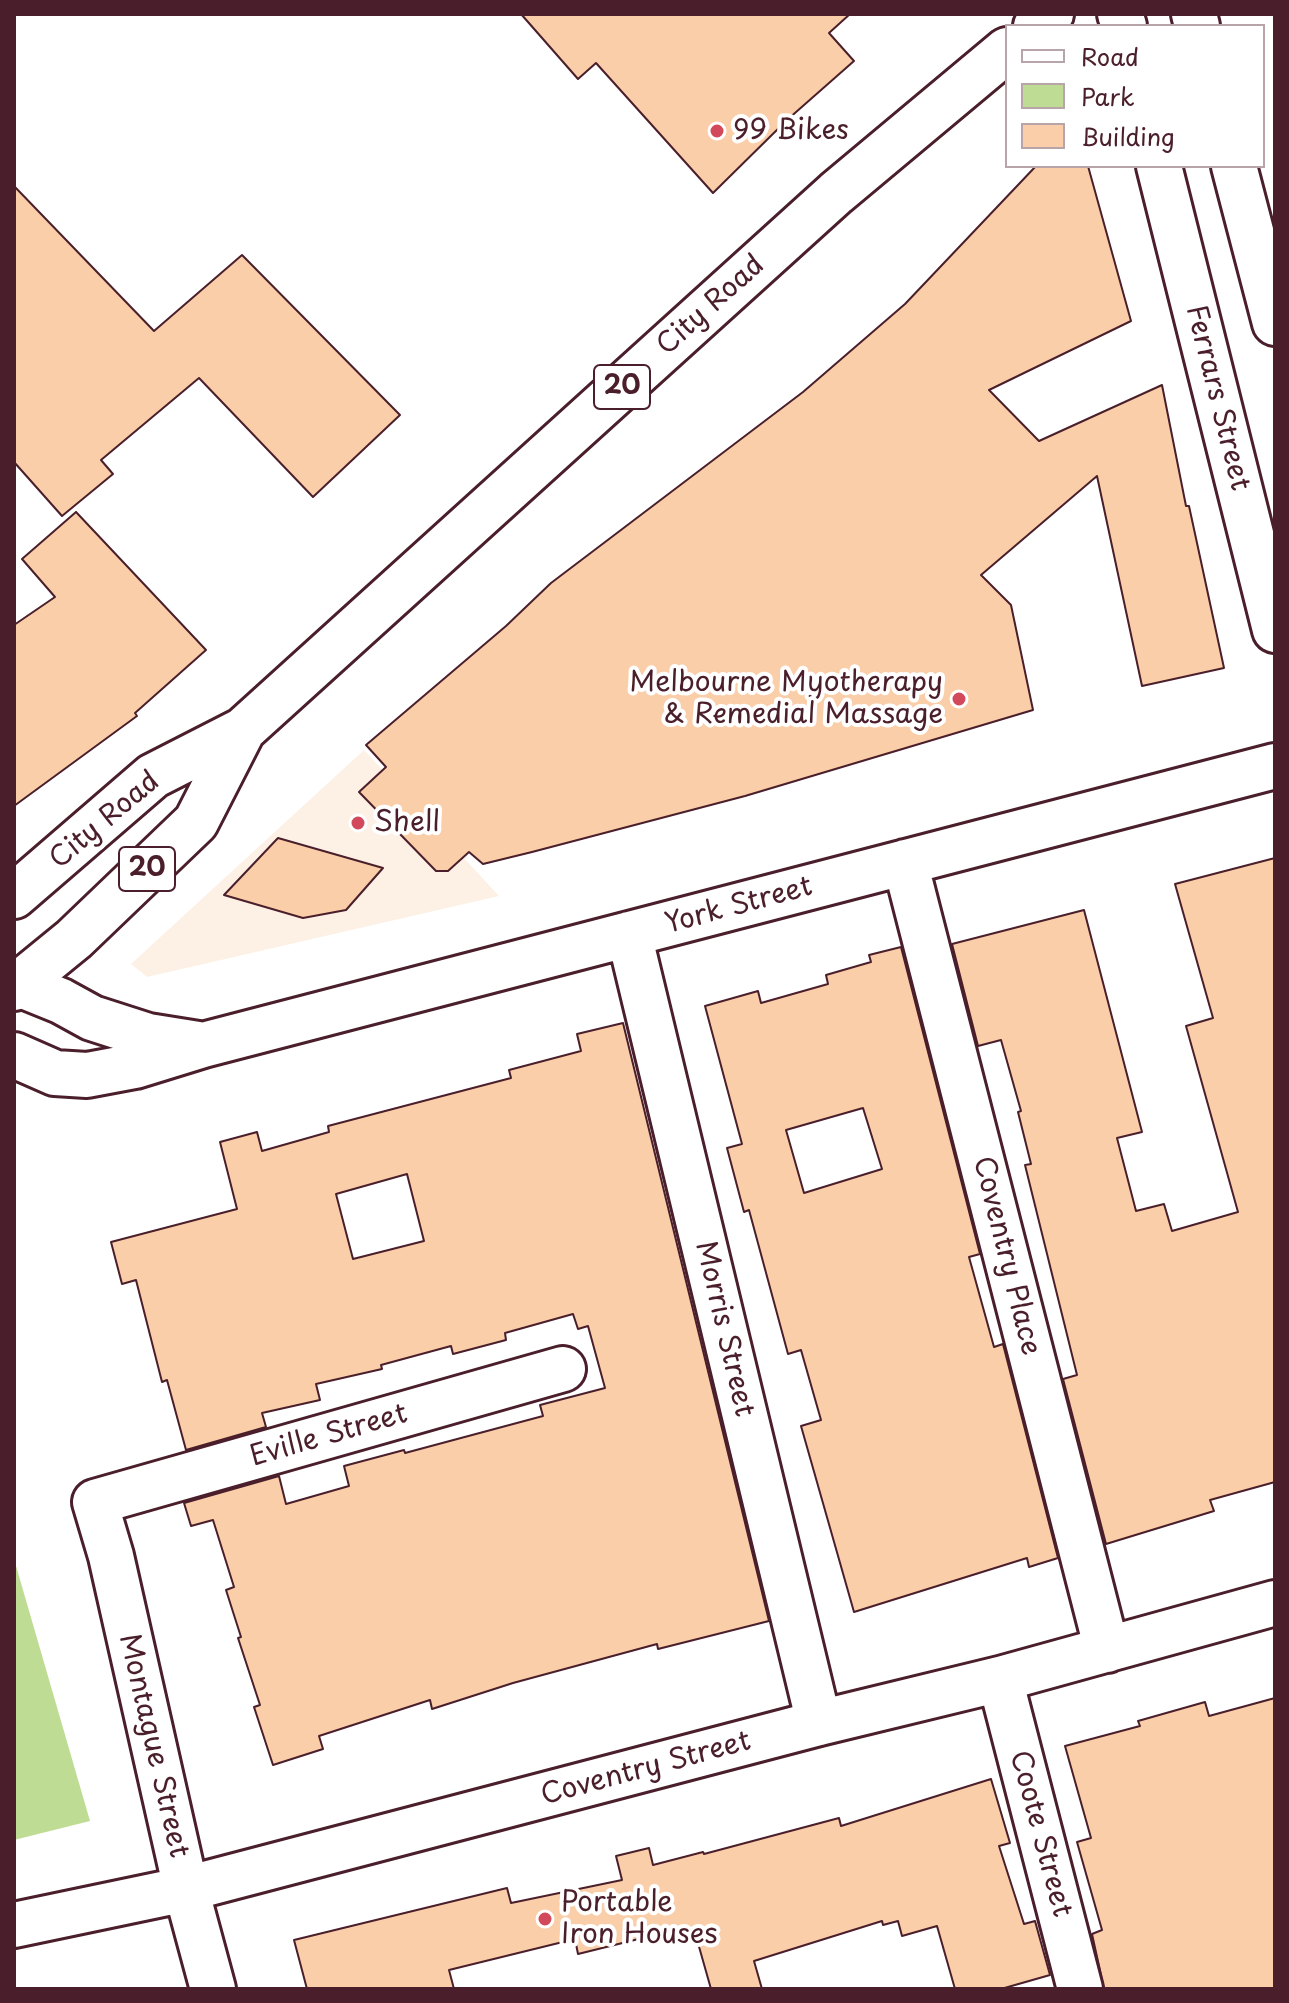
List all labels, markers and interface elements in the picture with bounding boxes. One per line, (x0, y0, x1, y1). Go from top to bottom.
legend (1005, 24, 1265, 168)
text: Road (1081, 38, 1139, 74)
text: Park (1081, 78, 1135, 114)
place label: 99 Bikes (733, 114, 849, 148)
text: Building (1081, 118, 1175, 154)
marker: 99 Bikes (708, 122, 726, 140)
street label: City Road (650, 249, 772, 363)
street label: Ferrars Street (1178, 302, 1256, 494)
road number: 20 (594, 365, 650, 409)
place label: Melbourne Myotherapy & Remedial Massage (629, 666, 943, 732)
marker: Melbourne Myotherapy & Remedial Massage (950, 690, 968, 708)
street label: City Road (43, 765, 167, 877)
place label: Shell (374, 806, 440, 840)
marker: Shell (349, 814, 367, 832)
road number: 20 (119, 847, 175, 891)
street label: York Street (662, 870, 816, 942)
street label: Coventry Place (965, 1153, 1047, 1359)
street label: Morris Street (687, 1238, 761, 1420)
street label: Eville Street (247, 1398, 411, 1474)
street label: Montague Street (111, 1631, 195, 1861)
street label: Coventry Street (537, 1725, 755, 1813)
street label: Coote Street (1002, 1747, 1078, 1921)
place label: Portable Iron Houses (561, 1886, 717, 1952)
marker: Portable Iron Houses (536, 1910, 554, 1928)

